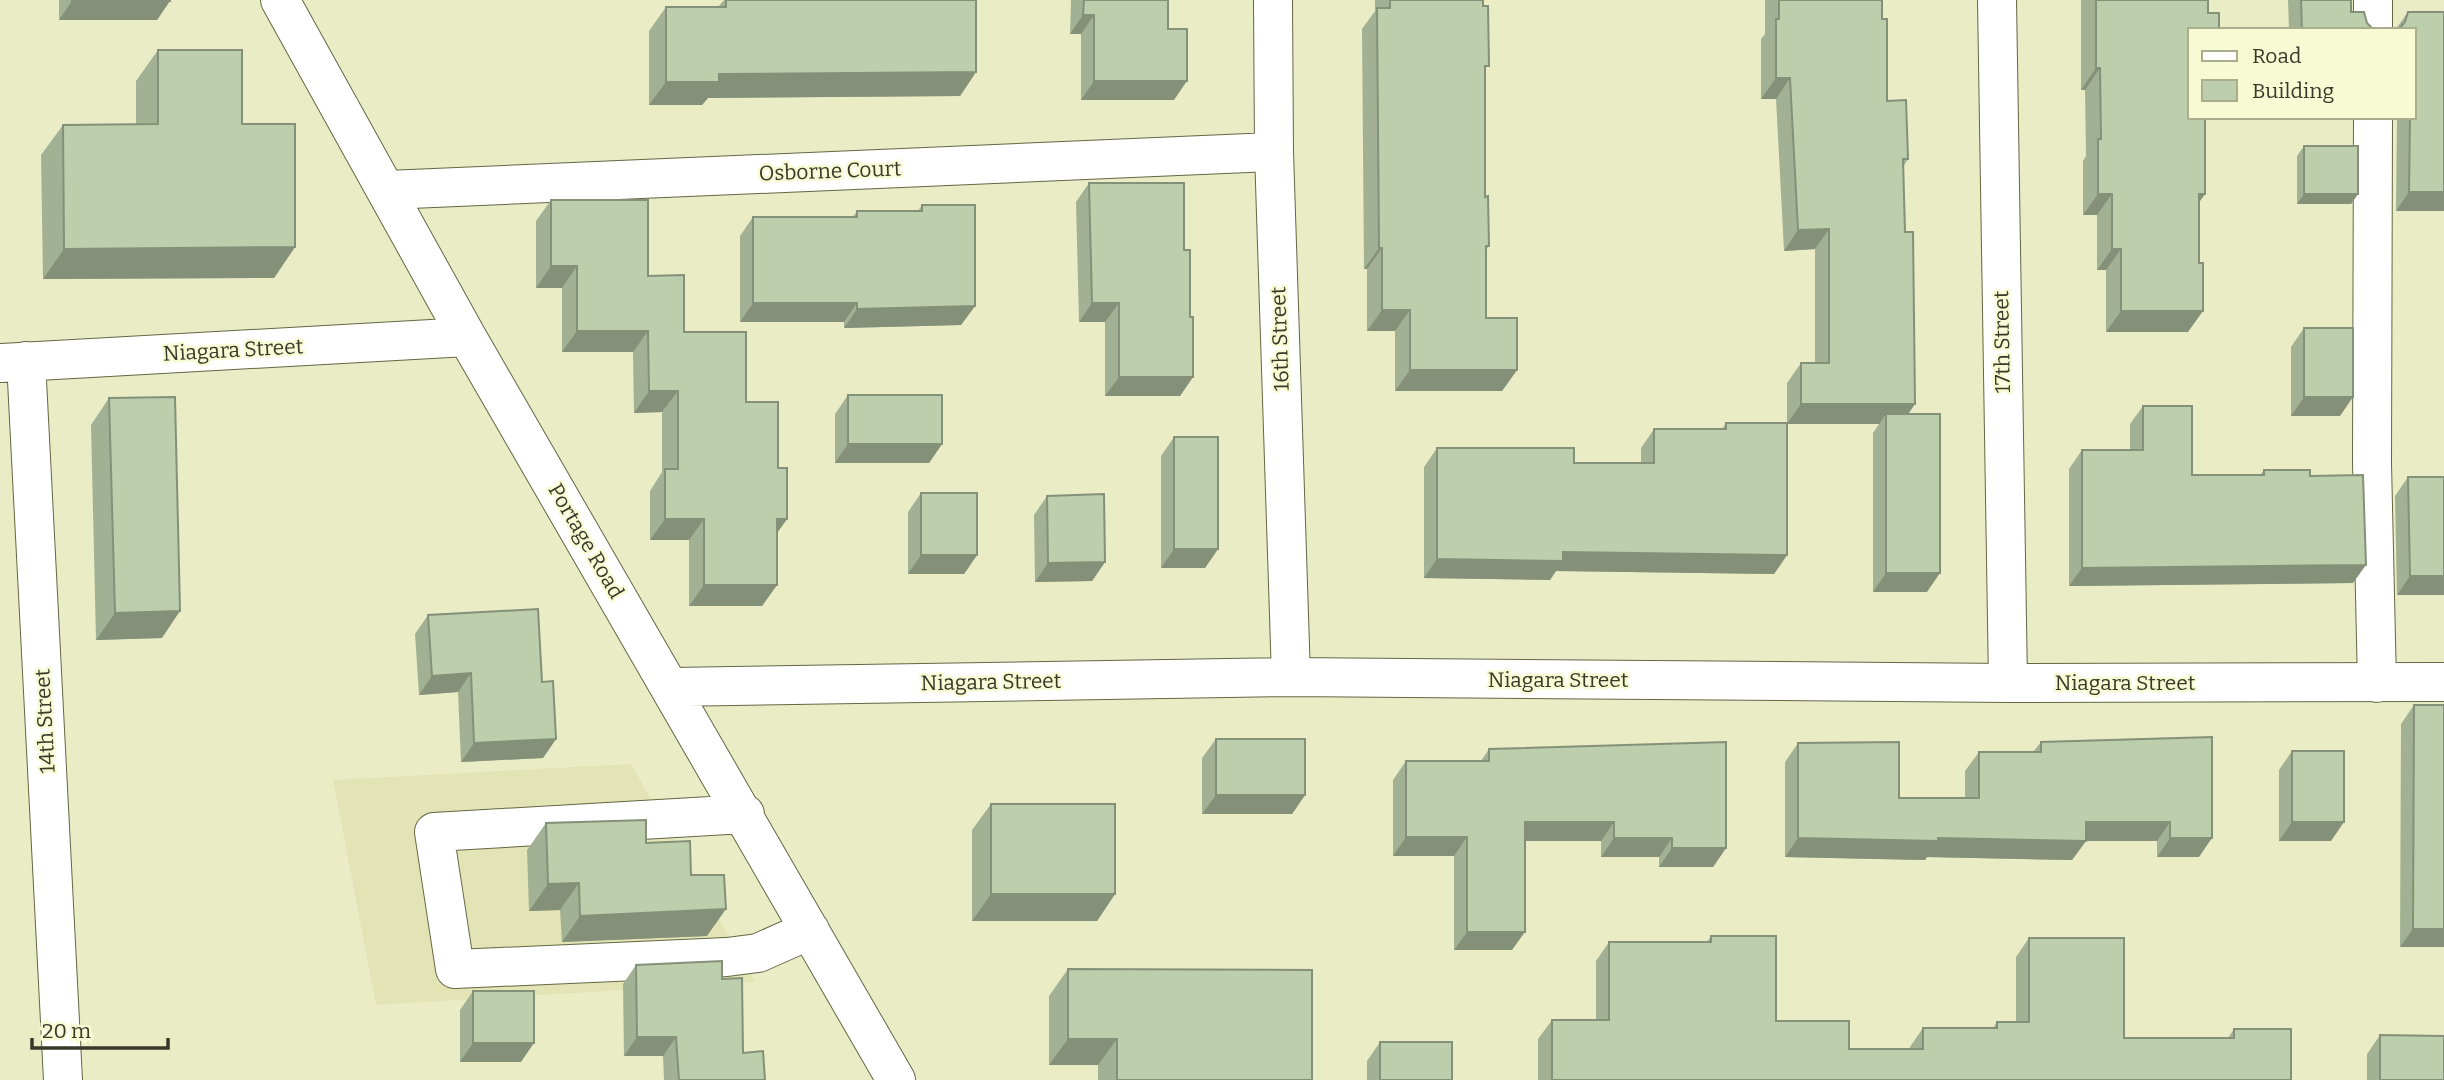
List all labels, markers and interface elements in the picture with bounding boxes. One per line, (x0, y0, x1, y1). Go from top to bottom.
legend (2188, 28, 2416, 119)
text: Road (2252, 43, 2301, 69)
text: Building (2252, 78, 2335, 104)
street label: Osborne Court (758, 156, 902, 186)
street label: 16th Street (1265, 286, 1295, 392)
street label: 17th Street (1988, 290, 2016, 394)
street label: Niagara Street (162, 333, 304, 367)
street label: Portage Road (543, 479, 629, 603)
street label: Niagara Street (1488, 667, 1629, 693)
street label: 14th Street (29, 668, 61, 774)
street label: Niagara Street (920, 668, 1062, 696)
street label: Niagara Street (2055, 670, 2196, 696)
scale bar (32, 1006, 168, 1050)
text: 20 m (42, 1018, 91, 1044)

